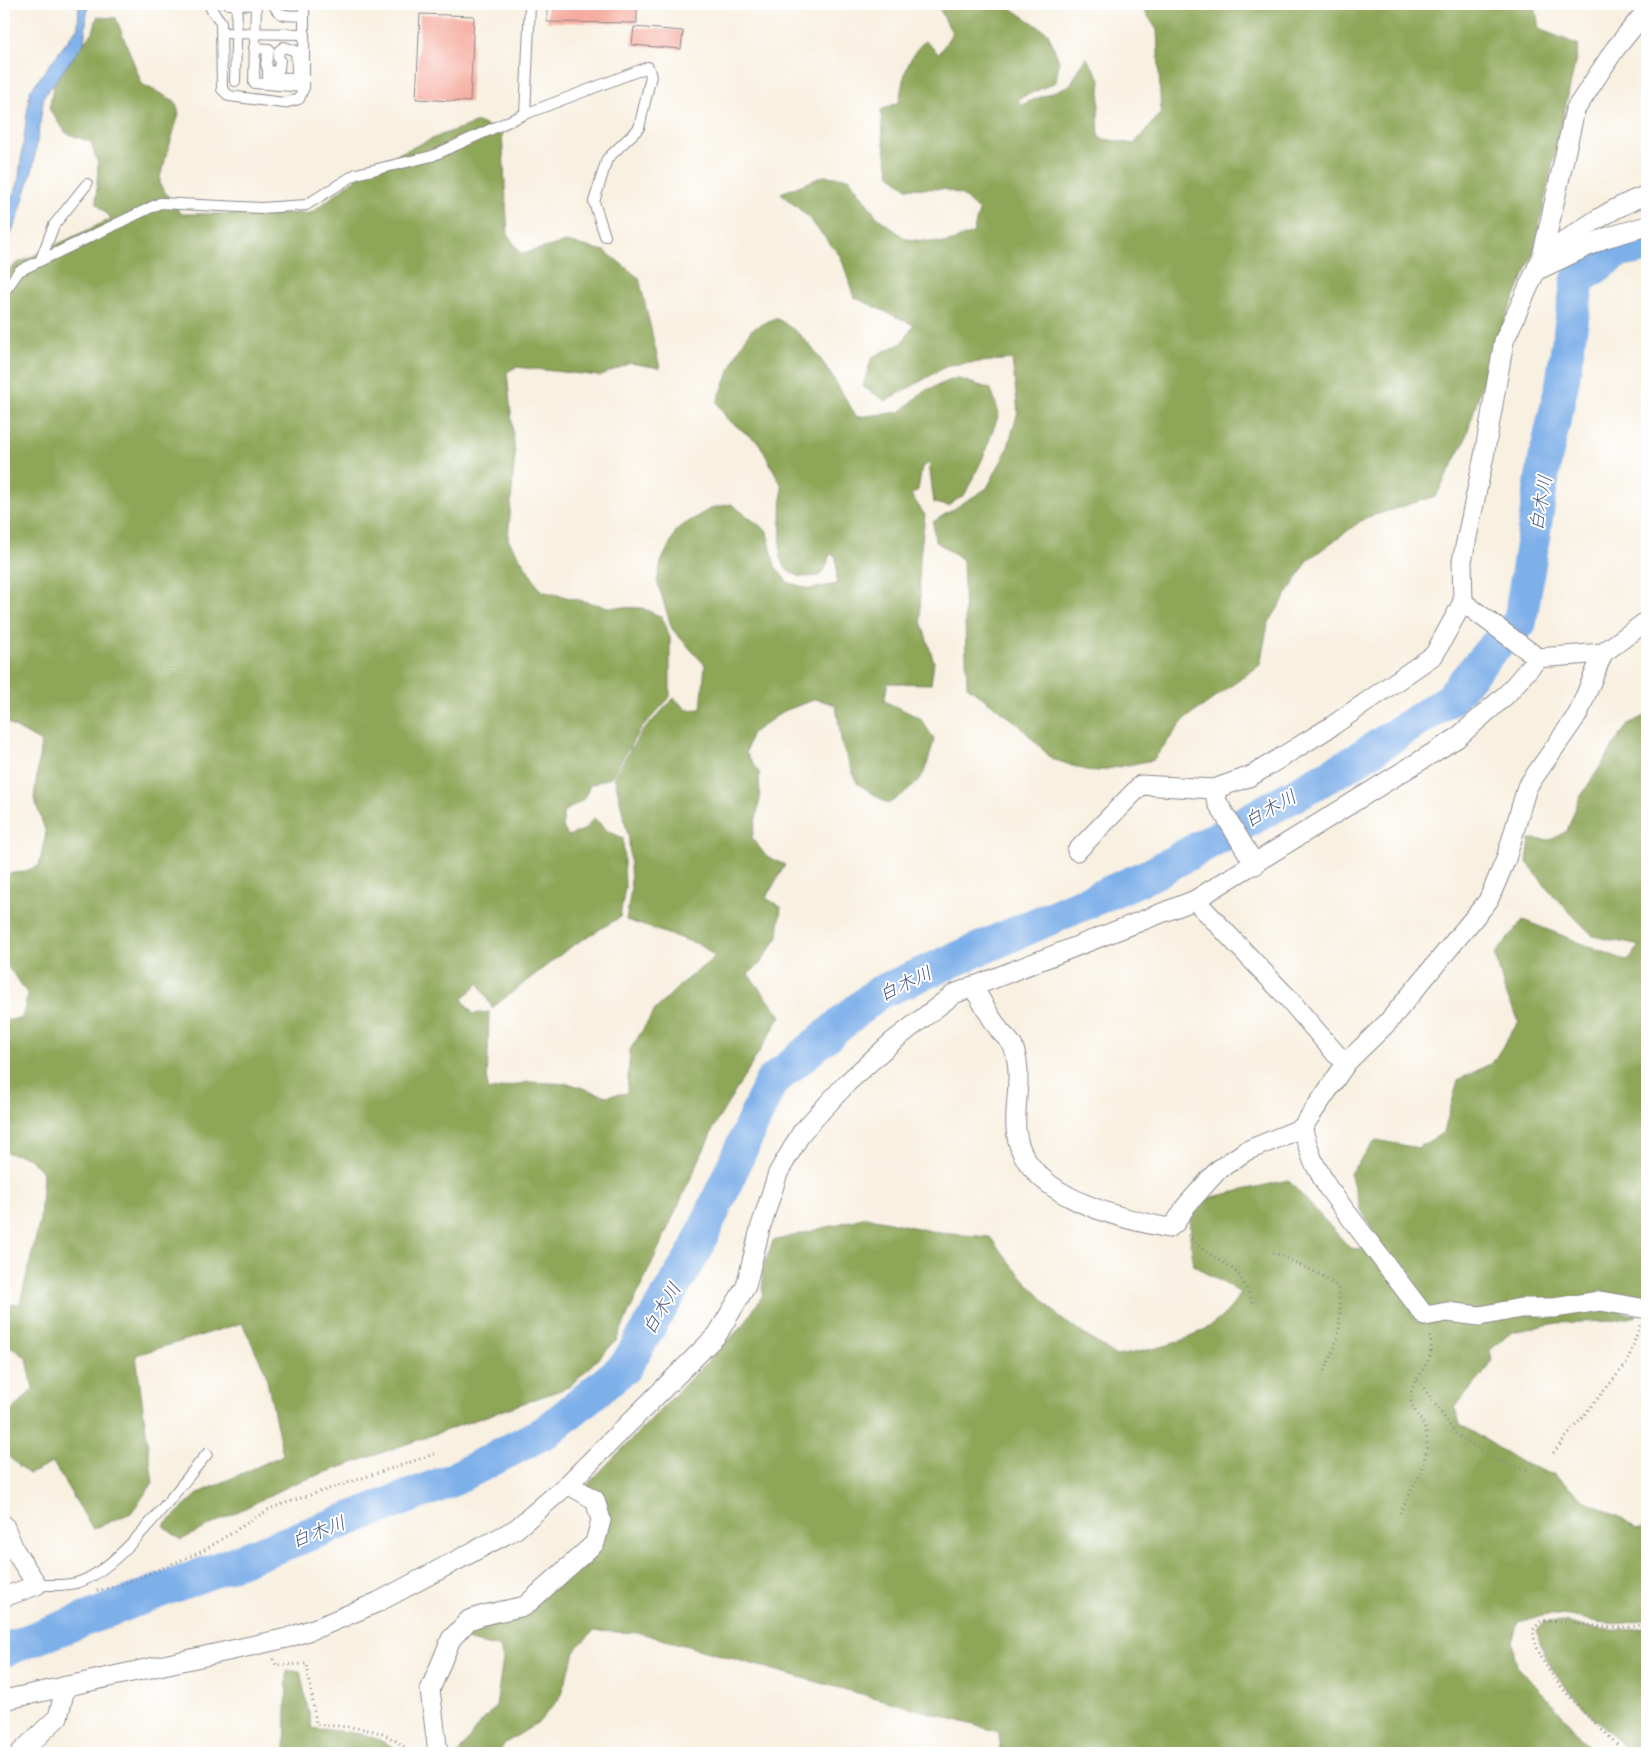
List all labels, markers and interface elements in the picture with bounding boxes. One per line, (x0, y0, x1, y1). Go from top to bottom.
water label: 白木川 (1525, 473, 1558, 533)
water label: 白木川 (1240, 785, 1301, 833)
water label: 白木川 (875, 962, 936, 1007)
water label: 白木川 (638, 1278, 687, 1339)
water label: 白木川 (288, 1511, 349, 1553)

